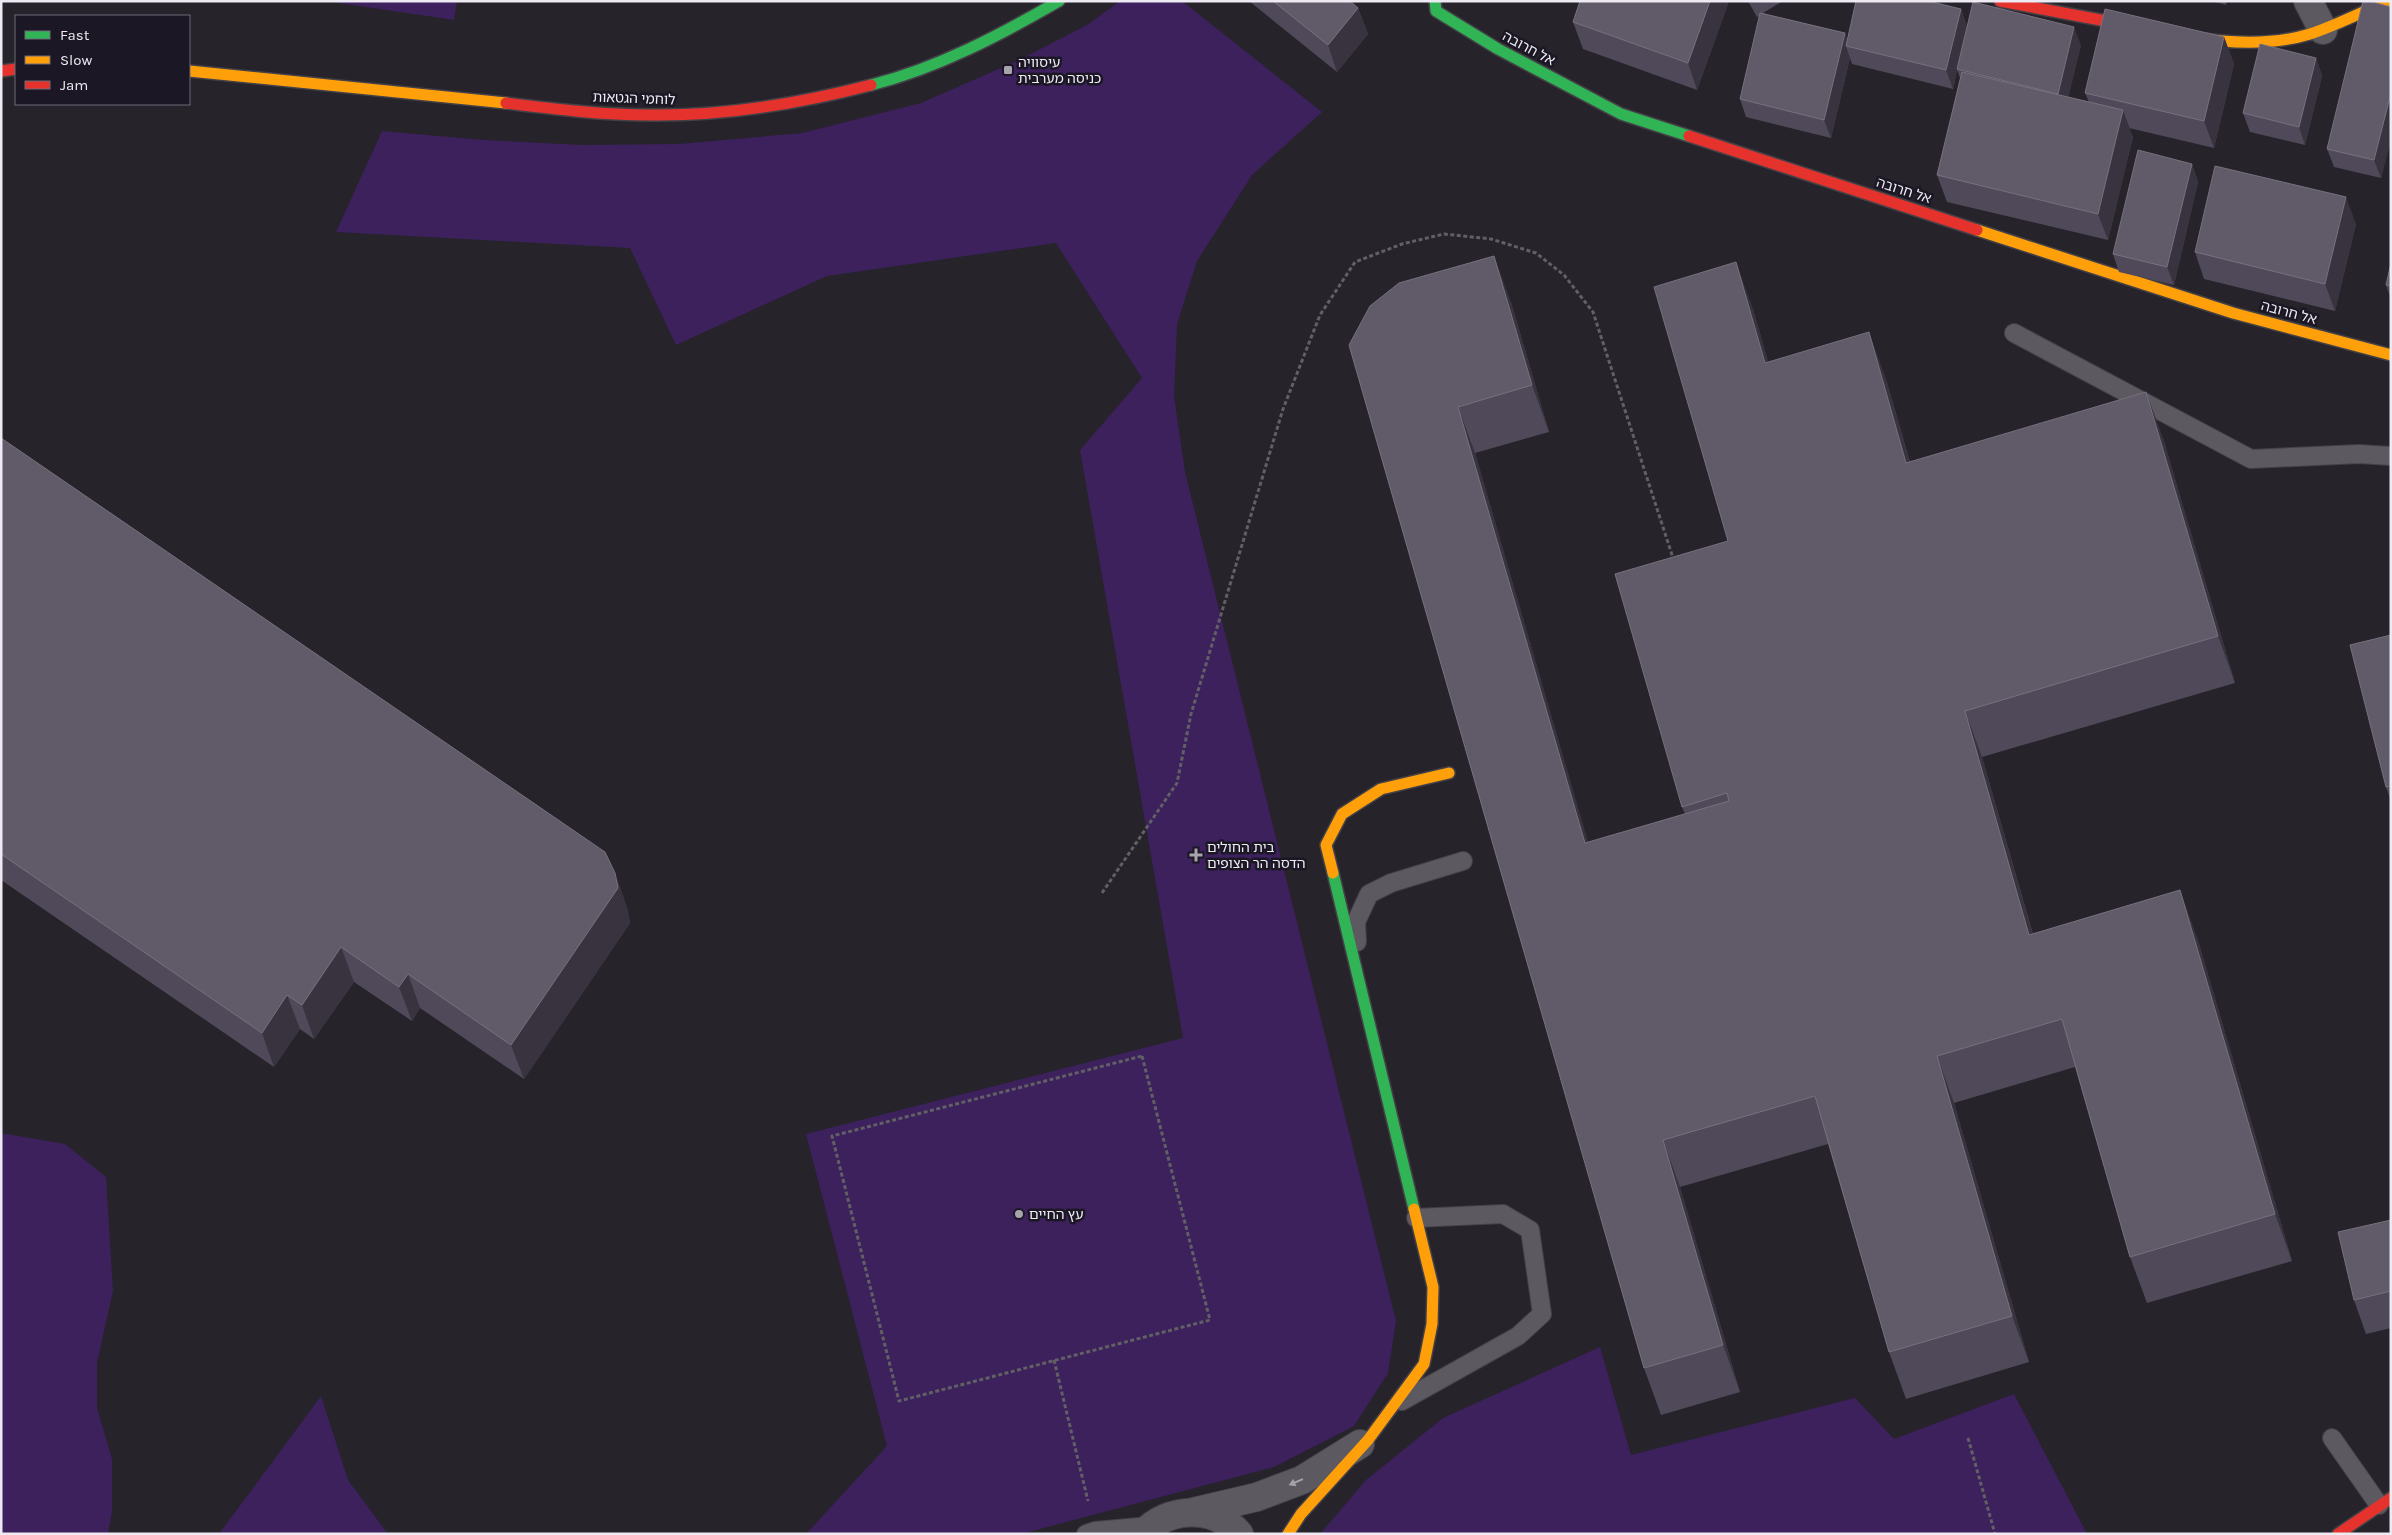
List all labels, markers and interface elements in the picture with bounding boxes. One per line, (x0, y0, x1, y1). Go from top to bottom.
legend (15, 15, 190, 105)
text: Fast (60, 26, 90, 44)
street label: אל חרובה (1500, 28, 1558, 69)
text: Slow (60, 51, 92, 69)
place label: עיסוויה כניסה מערבית (1018, 54, 1101, 87)
marker: עיסוויה כניסה מערבית (1002, 64, 1014, 76)
text: Jam (60, 76, 88, 94)
street label: לוחמי הגטאות (592, 89, 676, 108)
street label: אל חרובה (1874, 174, 1934, 207)
street label: אל חרובה (2259, 297, 2319, 328)
place label: בית החולים הדסה הר הצופים (1207, 839, 1306, 872)
marker: בית החולים הדסה הר הצופים (1189, 848, 1203, 862)
place label: עץ החיים (1029, 1206, 1084, 1223)
marker: עץ החיים (1013, 1208, 1025, 1220)
one-way arrow (1289, 1478, 1303, 1486)

